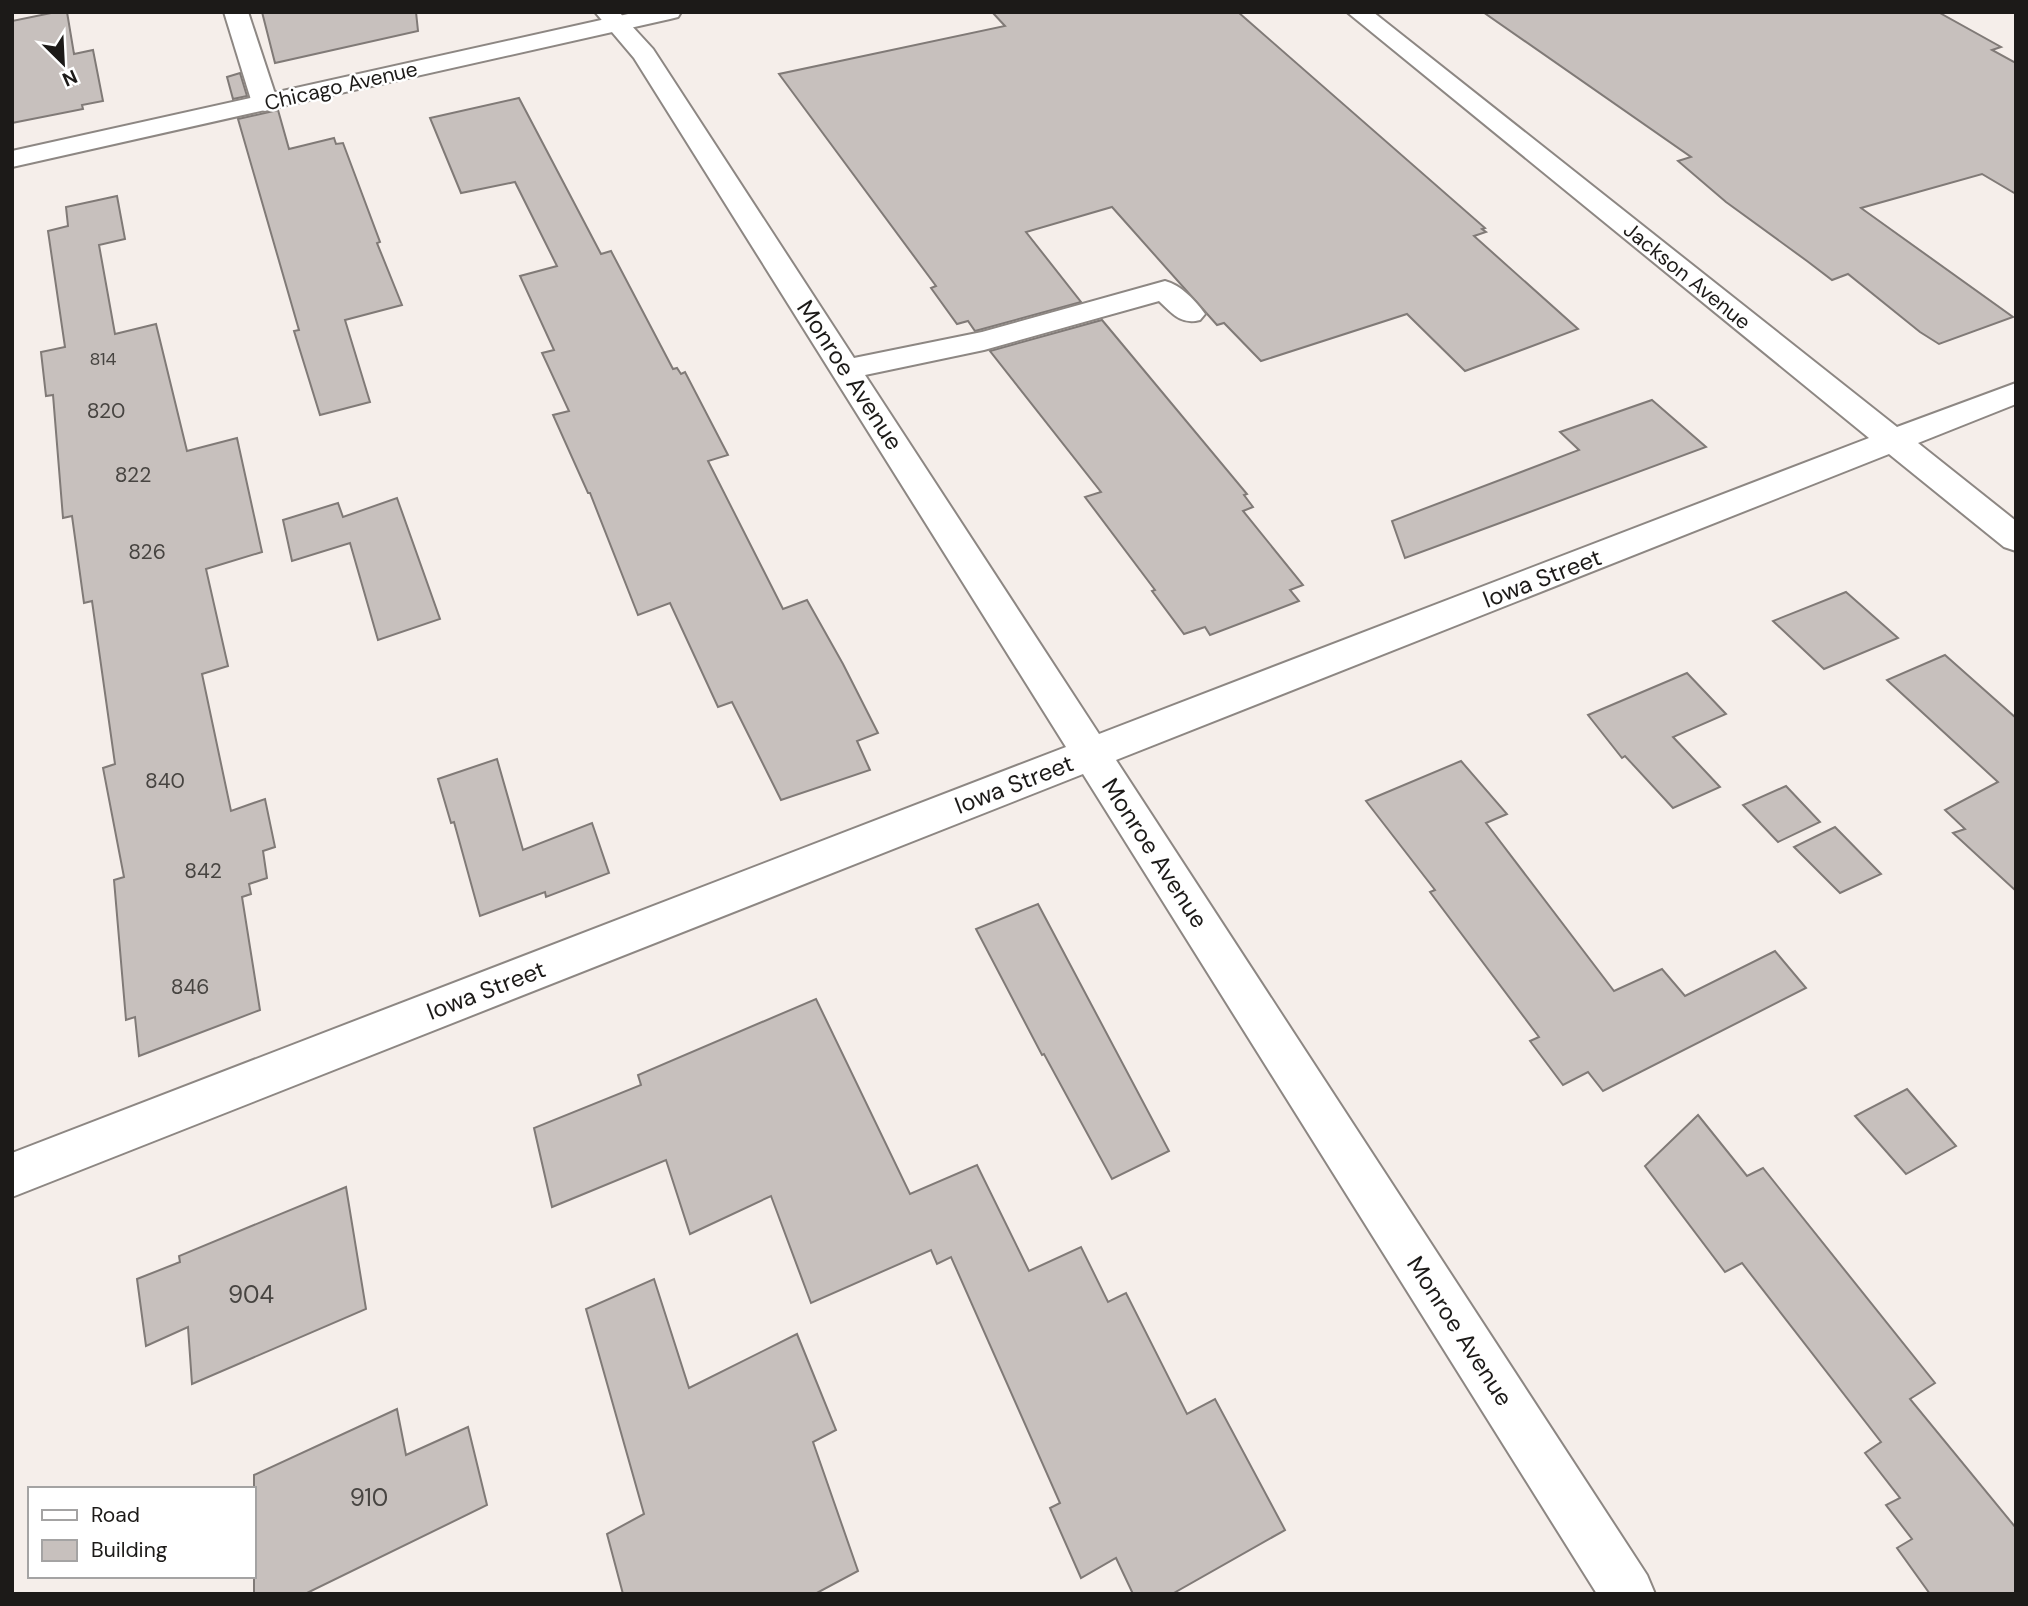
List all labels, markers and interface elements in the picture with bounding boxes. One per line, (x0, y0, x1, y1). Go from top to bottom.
north arrow (28, 28, 98, 98)
street label: Chicago Avenue (262, 55, 420, 117)
text: N (58, 64, 81, 92)
street label: Jackson Avenue (1618, 216, 1756, 336)
street label: Monroe Avenue (790, 294, 910, 456)
house number: 814 (89, 347, 117, 371)
house number: 820 (87, 397, 125, 425)
house number: 822 (115, 461, 151, 489)
house number: 826 (128, 538, 166, 566)
street label: Iowa Street (1478, 541, 1606, 615)
street label: Iowa Street (950, 747, 1078, 821)
house number: 840 (145, 767, 185, 795)
street label: Monroe Avenue (1095, 772, 1215, 934)
house number: 842 (184, 857, 222, 885)
street label: Iowa Street (422, 953, 550, 1027)
house number: 846 (171, 973, 209, 1001)
street label: Monroe Avenue (1400, 1250, 1520, 1412)
house number: 904 (228, 1279, 274, 1310)
house number: 910 (350, 1482, 388, 1513)
legend (28, 1487, 256, 1578)
text: Road (91, 1501, 140, 1529)
text: Building (91, 1536, 168, 1564)

